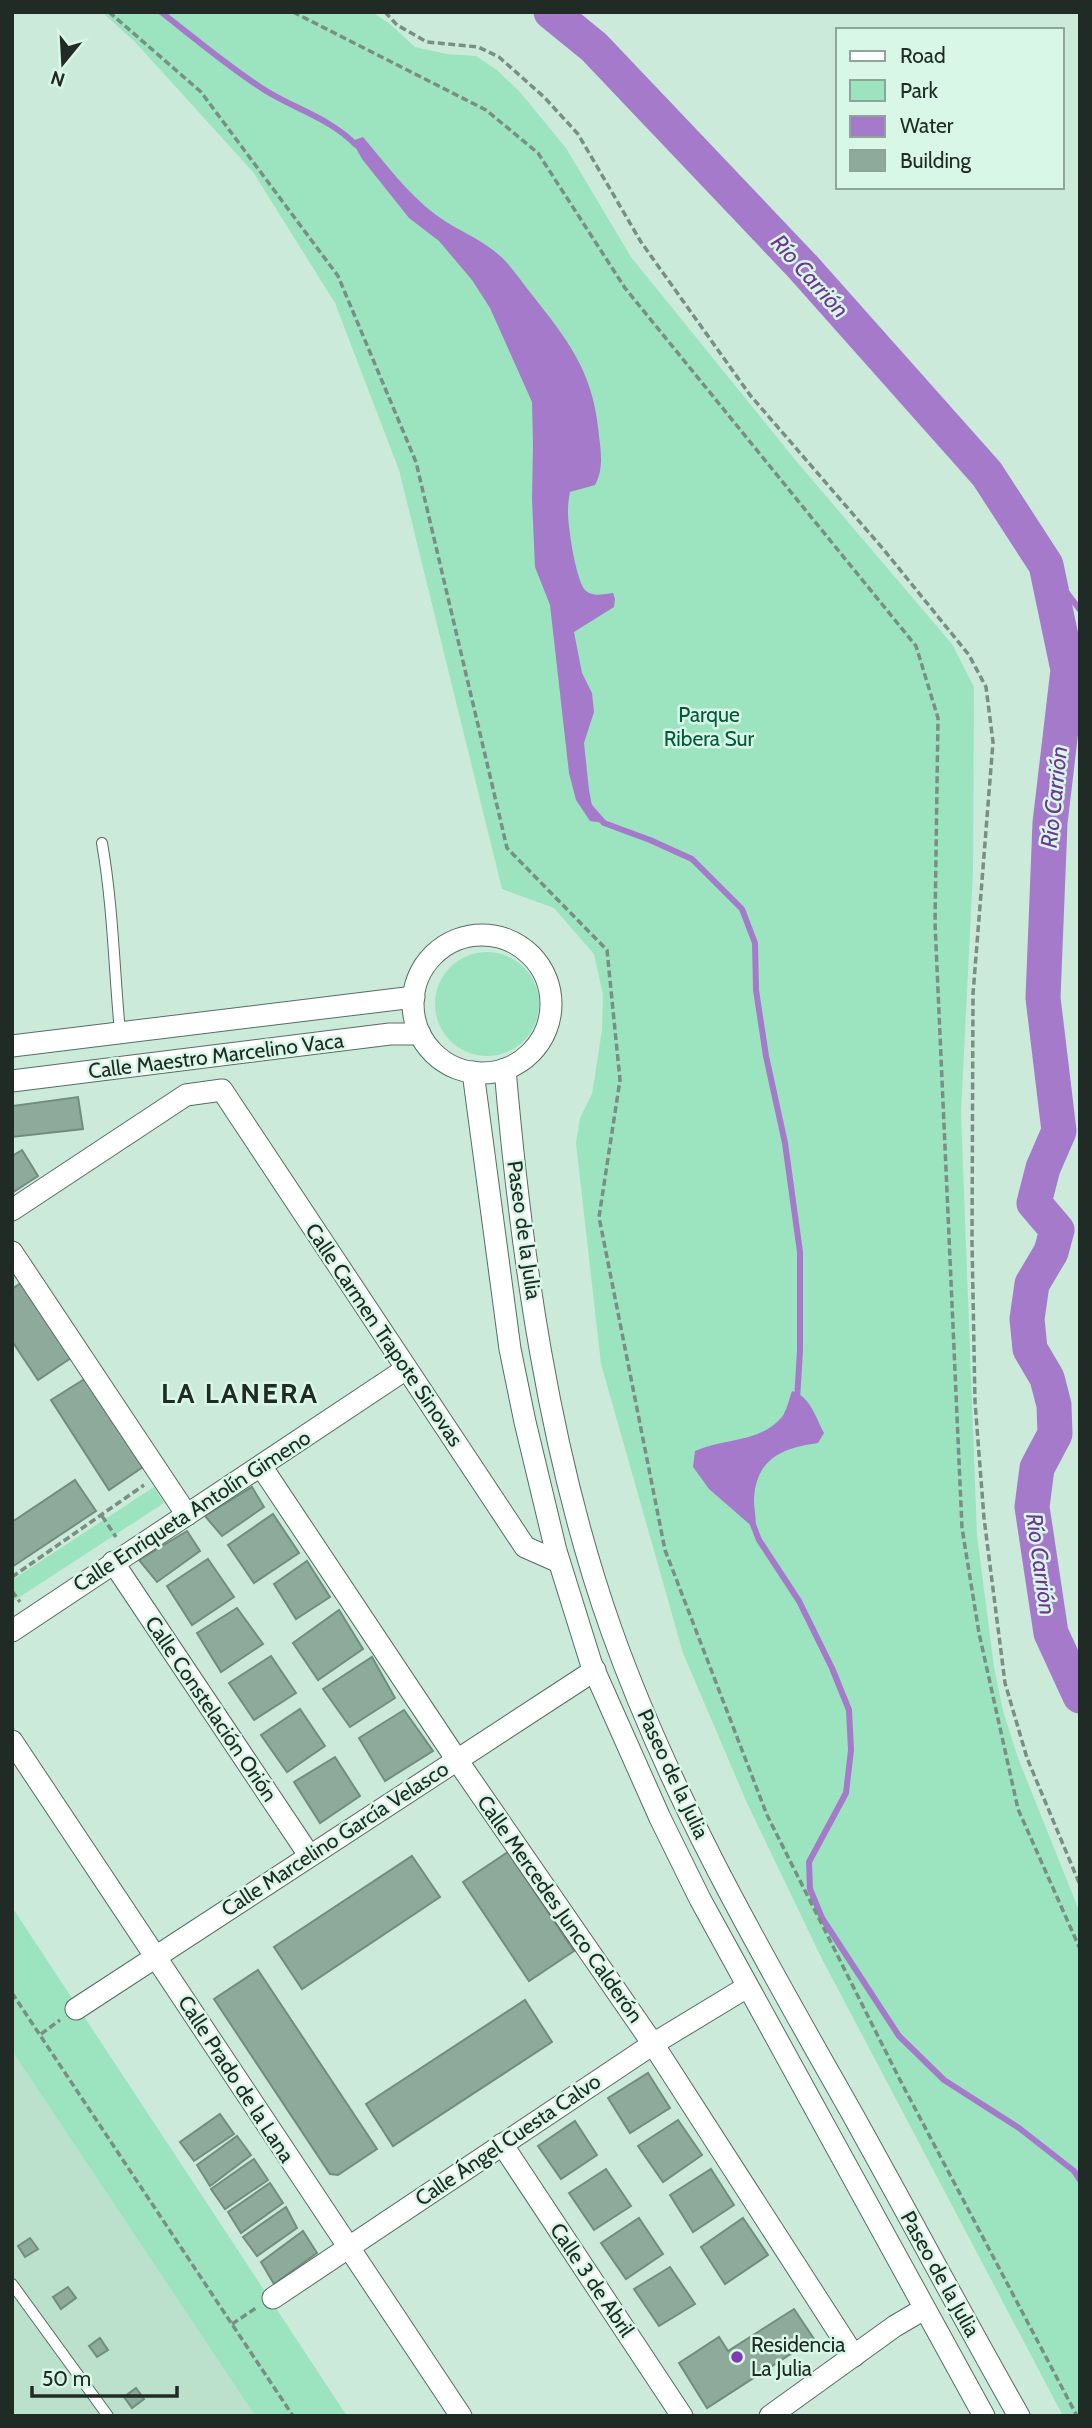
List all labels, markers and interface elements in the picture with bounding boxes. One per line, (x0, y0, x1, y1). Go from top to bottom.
north arrow (28, 28, 98, 98)
legend (836, 28, 1064, 189)
text: Road (900, 43, 946, 68)
text: N (48, 66, 68, 92)
text: Park (900, 78, 938, 103)
text: Water (900, 113, 954, 138)
text: Building (900, 148, 972, 173)
water label: Río Carrión (765, 229, 855, 323)
park label: Parque Ribera Sur (664, 702, 755, 751)
water label: Río Carrión (1035, 745, 1073, 849)
street label: Calle Maestro Marcelino Vaca (87, 1027, 345, 1084)
street label: Paseo de la Julia (502, 1159, 547, 1301)
street label: Calle Carmen Trapote Sinovas (300, 1218, 469, 1451)
district label: LA LANERA (161, 1376, 319, 1410)
street label: Calle Enriqueta Antolín Gimeno (68, 1424, 315, 1597)
water label: Río Carrión (1020, 1511, 1062, 1617)
street label: Calle Constelación Orión (140, 1611, 283, 1806)
street label: Paseo de la Julia (633, 1705, 714, 1843)
street label: Calle Marcelino García Velasco (217, 1756, 453, 1921)
street label: Calle Mercedes Junco Calderón (472, 1790, 649, 2027)
street label: Calle Prado de la Lana (173, 1991, 300, 2167)
street label: Calle Ángel Cuesta Calvo (410, 2068, 605, 2211)
street label: Paseo de la Julia (896, 2206, 985, 2341)
street label: Calle 3 de Abril (545, 2218, 640, 2342)
place label: Residencia La Julia (751, 2332, 845, 2381)
marker: Residencia La Julia (729, 2349, 745, 2365)
scale bar (32, 2354, 177, 2398)
text: 50 m (42, 2366, 91, 2391)

